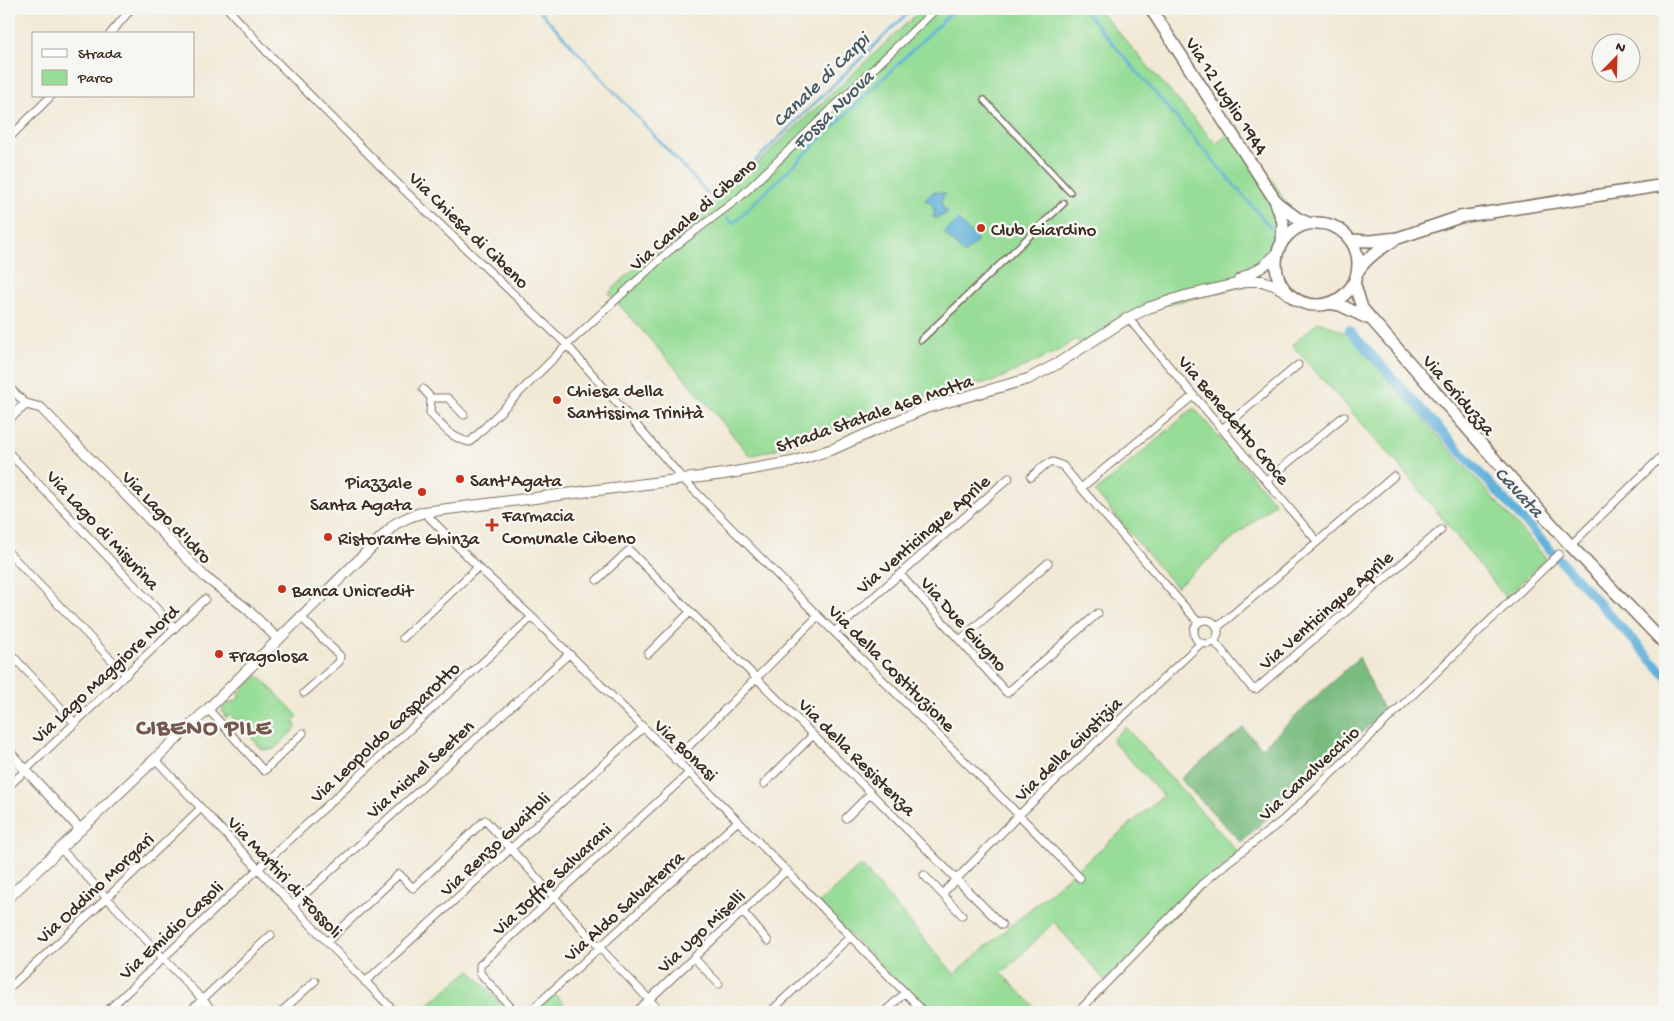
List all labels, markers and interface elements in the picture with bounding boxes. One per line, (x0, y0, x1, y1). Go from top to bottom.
water label: Canale di Carpi (769, 28, 878, 134)
legend (32, 32, 195, 98)
north arrow (1592, 32, 1642, 82)
street label: Via 12 Luglio 1944 (1178, 33, 1272, 160)
text: N (1613, 39, 1628, 58)
text: Strada (78, 46, 123, 64)
water label: Fossa Nuova (789, 66, 881, 156)
text: Parco (77, 70, 113, 88)
street label: Via Canale di Cibeno (625, 154, 763, 278)
street label: Via Chiesa di Cibeno (402, 167, 533, 295)
place label: Club Giardino (991, 220, 1097, 243)
marker: Club Giardino (975, 222, 987, 234)
street label: Via Griduzza (1415, 350, 1500, 443)
street label: Via Benedetto Croce (1171, 351, 1293, 491)
street label: Strada Statale 468 Motta (774, 370, 978, 460)
place label: Chiesa della Santissima Trinità (567, 381, 705, 426)
marker: Chiesa della Santissima Trinità (551, 394, 563, 406)
water label: Cavata (1488, 463, 1548, 525)
street label: Via Lago di Misurina (39, 466, 164, 597)
street label: Via Lago d'Idro (115, 466, 216, 570)
place label: Sant'Agata (470, 471, 563, 494)
street label: Via Venticinque Aprile (852, 471, 996, 601)
place label: Piazzale Santa Agata (310, 473, 413, 518)
marker: Sant'Agata (454, 473, 466, 485)
marker: Piazzale Santa Agata (416, 486, 428, 498)
place label: Farmacia Comunale Cibeno (501, 506, 636, 551)
marker: Farmacia Comunale Cibeno (486, 519, 498, 531)
place label: Ristorante Ghinza (338, 529, 481, 552)
marker: Ristorante Ghinza (322, 531, 334, 543)
street label: Via Venticinque Aprile (1255, 547, 1399, 677)
street label: Via Due Giugno (913, 572, 1011, 678)
place label: Banca Unicredit (291, 581, 415, 604)
marker: Banca Unicredit (276, 583, 288, 595)
street label: Via Lago Maggiore Nord (27, 600, 186, 750)
street label: Via della Costituzione (821, 600, 959, 738)
place label: Fragolosa (228, 646, 310, 669)
marker: Fragolosa (213, 648, 225, 660)
street label: Via Leopoldo Gasparotto (306, 658, 466, 810)
street label: Via della Giustizia (1010, 692, 1129, 808)
street label: Via della Resistenza (791, 694, 920, 823)
district label: CIBENO PILE (136, 715, 273, 744)
street label: Via Bonasi (647, 715, 721, 788)
street label: Via Michel Seeten (362, 716, 480, 826)
street label: Via Canalvecchio (1254, 722, 1366, 828)
street label: Via Renzo Guaitoli (436, 788, 556, 903)
street label: Via Martiri di Fossoli (220, 812, 346, 944)
street label: Via Joffre Salvarani (488, 819, 618, 943)
street label: Via Oddino Morgari (32, 829, 160, 951)
street label: Via Aldo Salvaterra (559, 846, 692, 969)
street label: Via Emidio Casoli (115, 877, 230, 987)
street label: Via Ugo Miselli (653, 886, 751, 980)

